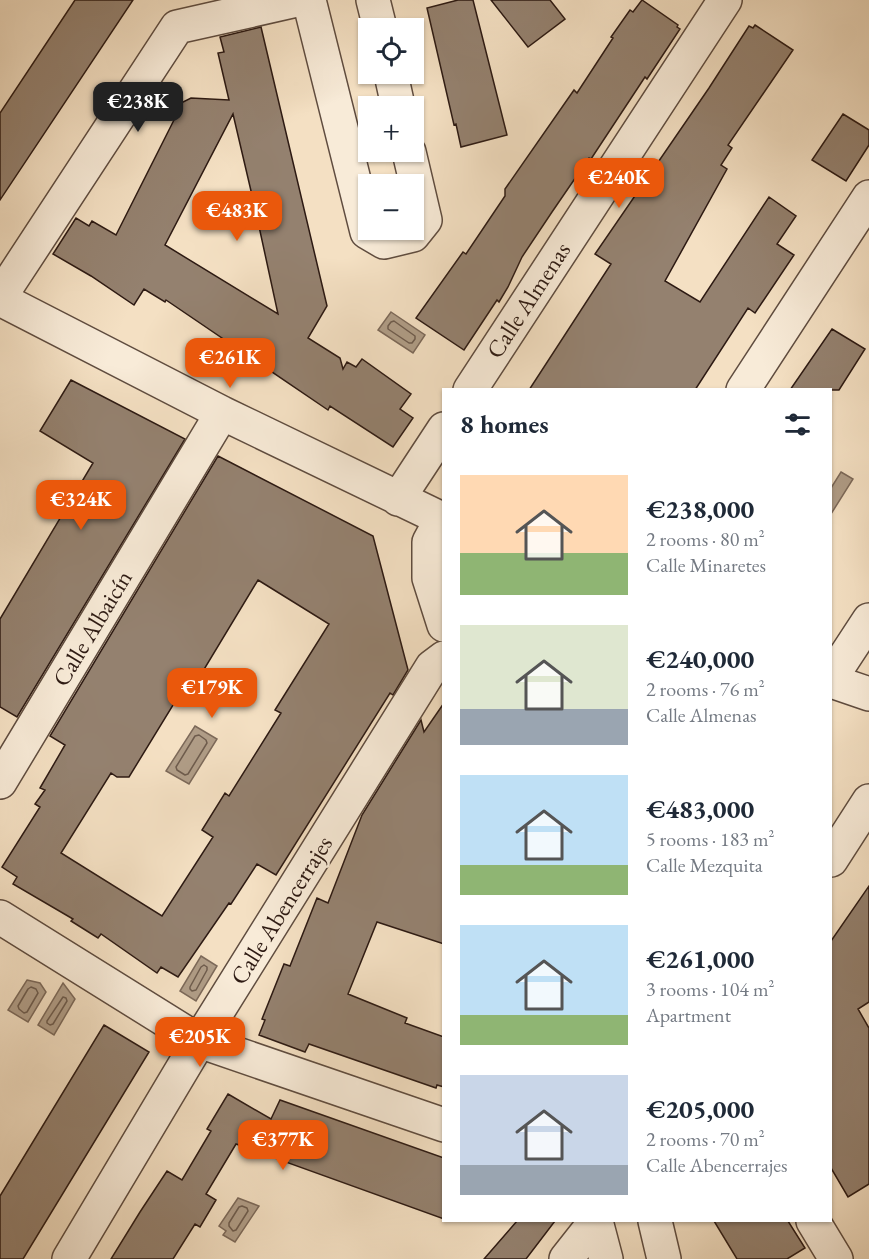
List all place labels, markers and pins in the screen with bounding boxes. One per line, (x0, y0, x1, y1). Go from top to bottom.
pin: €238K (96, 82, 180, 133)
pin: €240K (577, 158, 661, 209)
pin: €483K (195, 191, 279, 242)
pin: €261K (188, 338, 272, 389)
pin: €324K (39, 480, 123, 531)
pin: €179K (170, 668, 254, 719)
pin: €205K (158, 1017, 242, 1068)
pin: €377K (241, 1120, 325, 1171)

